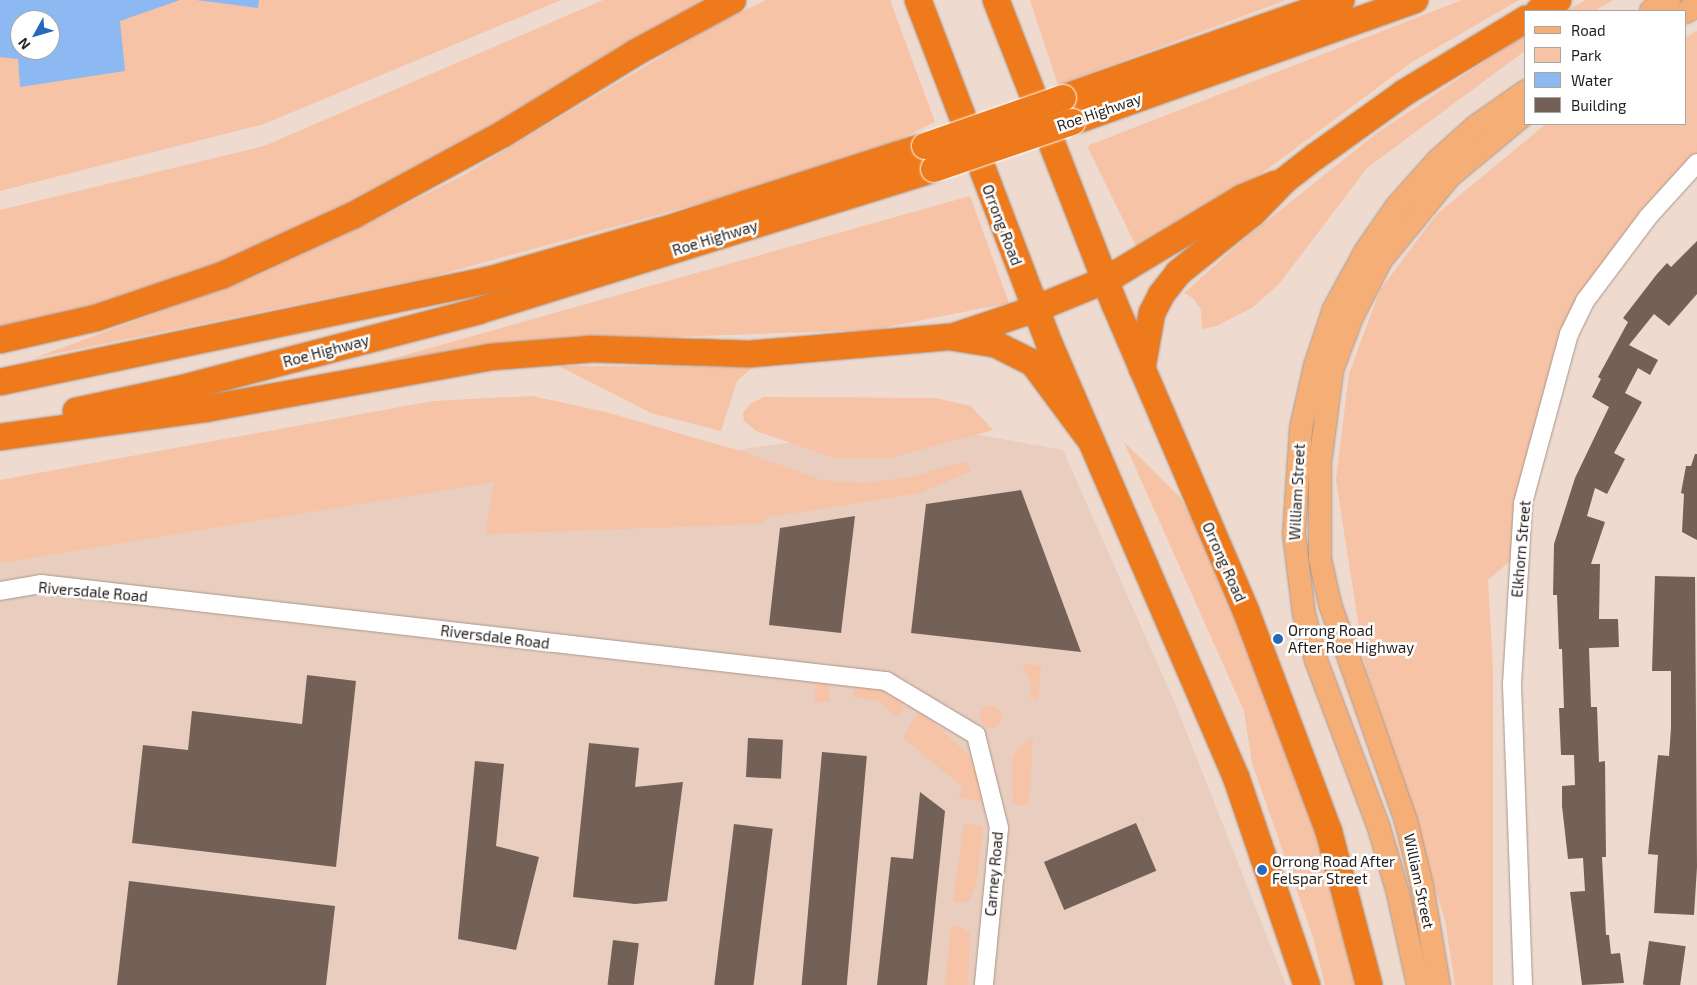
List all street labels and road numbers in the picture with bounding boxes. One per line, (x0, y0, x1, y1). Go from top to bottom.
street label: Roe Highway (1054, 89, 1144, 135)
street label: Orrong Road (978, 182, 1026, 268)
street label: Roe Highway (670, 216, 760, 260)
street label: Roe Highway (281, 331, 371, 371)
street label: William Street (1285, 443, 1309, 541)
street label: Elkhorn Street (1508, 500, 1534, 598)
street label: Orrong Road (1198, 519, 1250, 605)
street label: Riversdale Road (38, 578, 148, 606)
street label: Riversdale Road (439, 621, 551, 653)
street label: Carney Road (981, 831, 1007, 917)
street label: William Street (1400, 832, 1438, 930)

